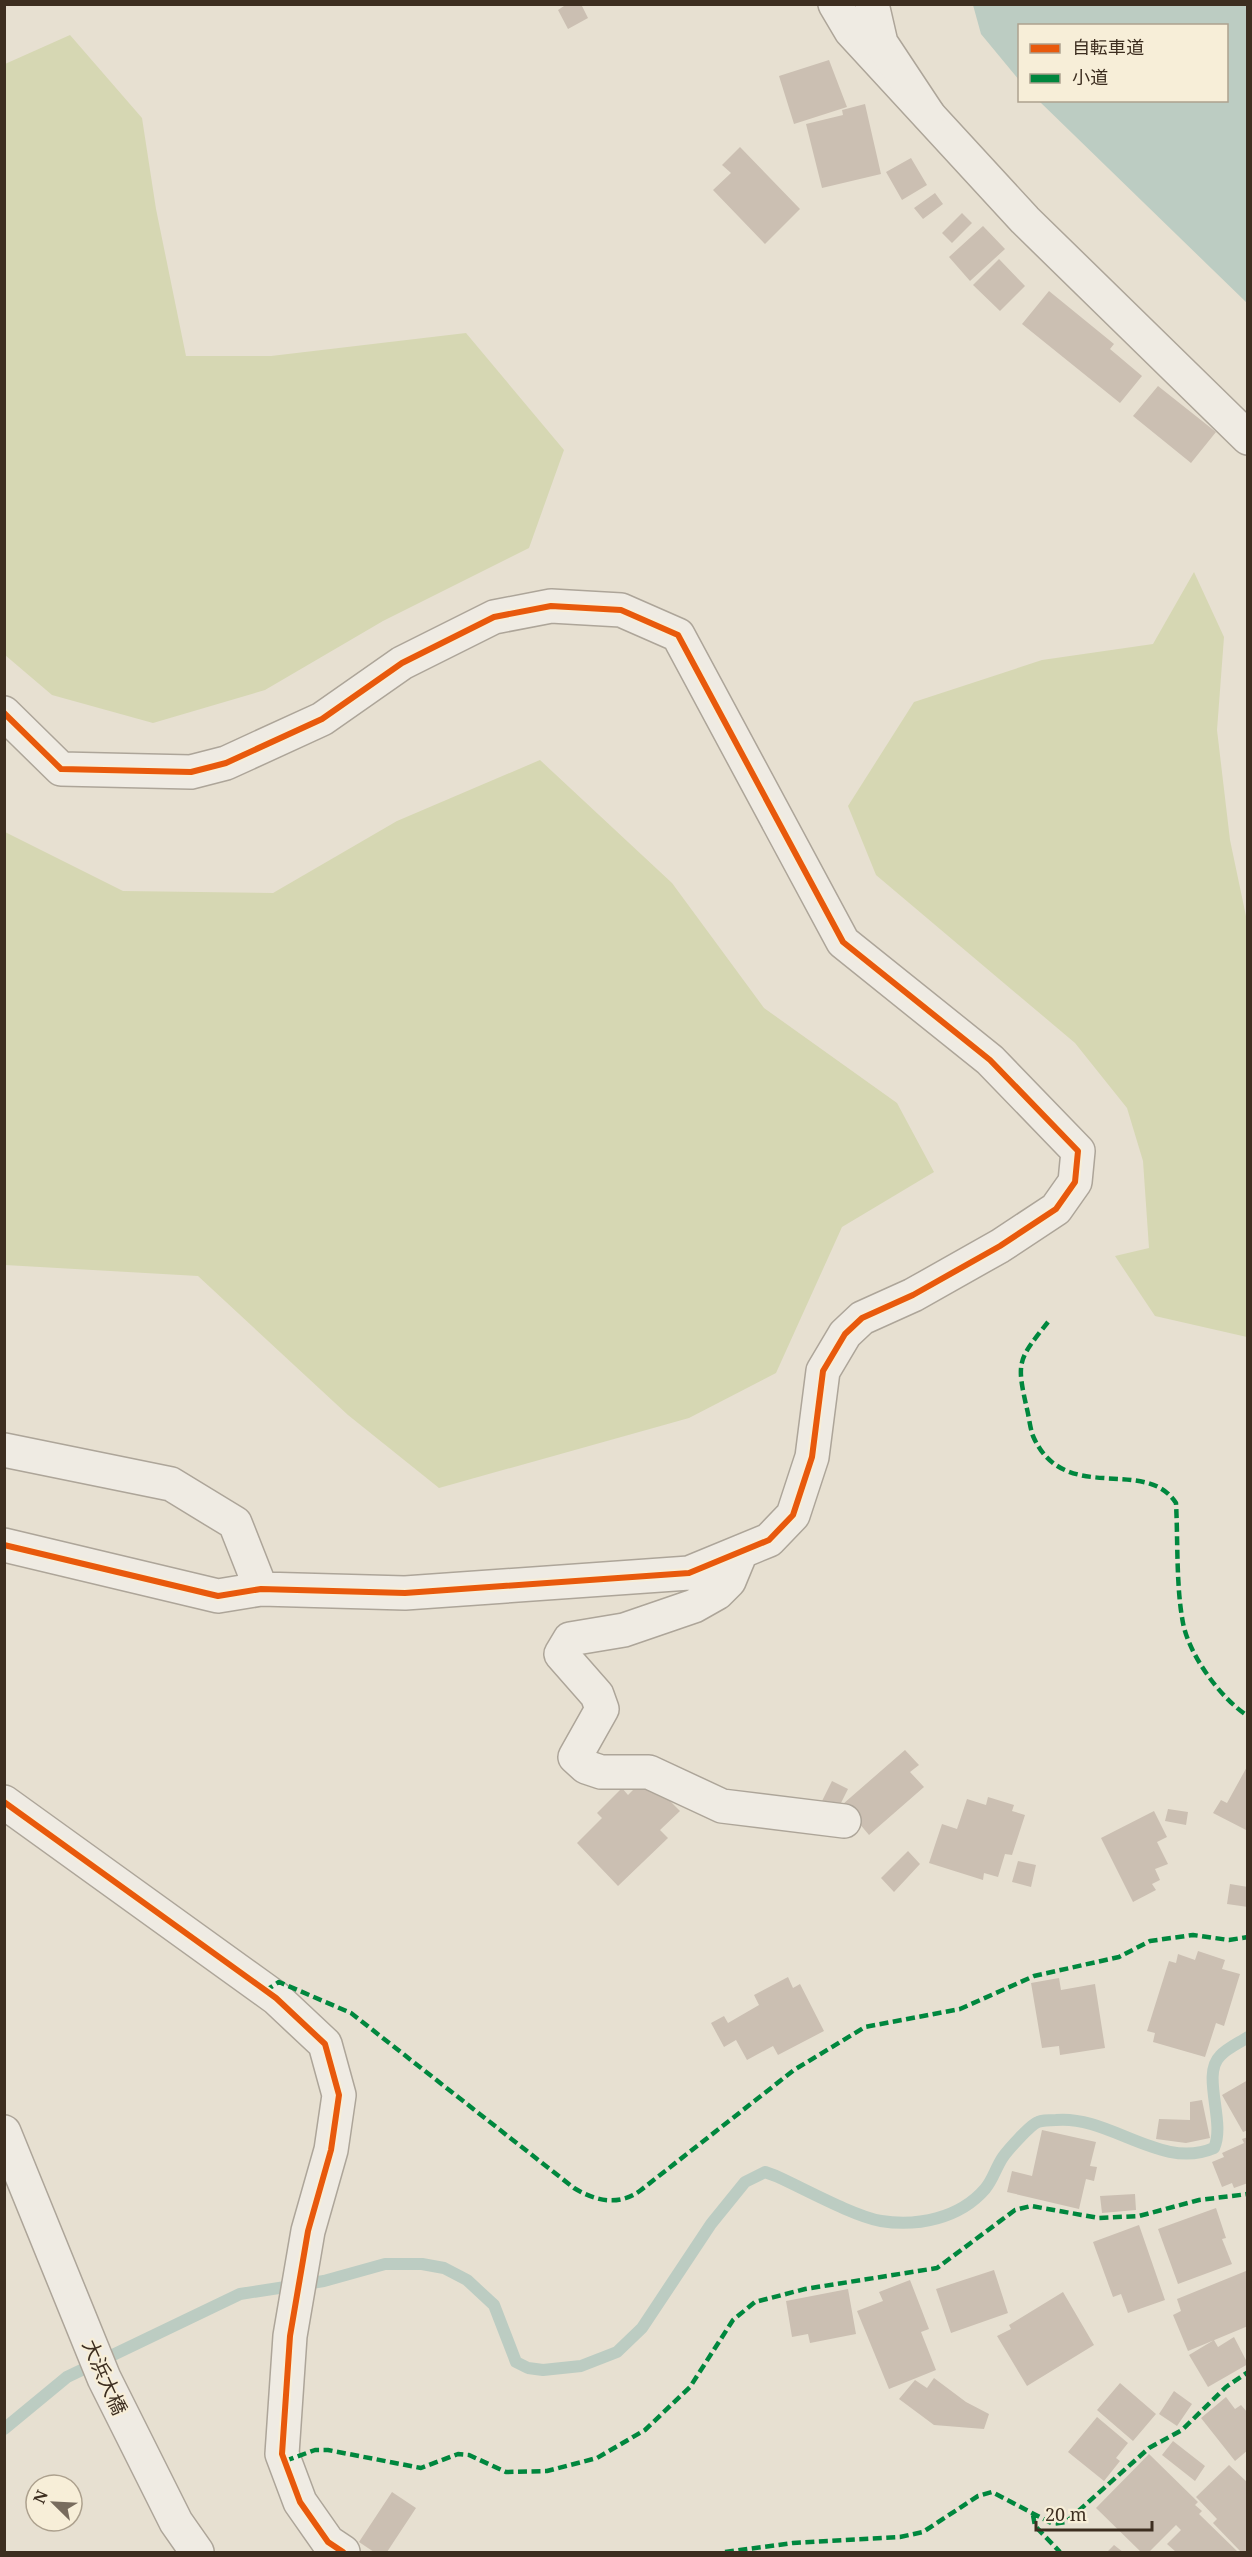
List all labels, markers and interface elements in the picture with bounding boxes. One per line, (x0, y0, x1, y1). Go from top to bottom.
legend (1018, 24, 1228, 102)
text: 自転車道 (1072, 35, 1144, 59)
text: 小道 (1072, 65, 1108, 89)
street label: 大浜大橋 (76, 2335, 134, 2419)
north arrow (24, 2473, 84, 2533)
text: N (28, 2486, 53, 2507)
scale bar (1036, 2494, 1152, 2532)
text: 20 m (1045, 2502, 1087, 2526)

